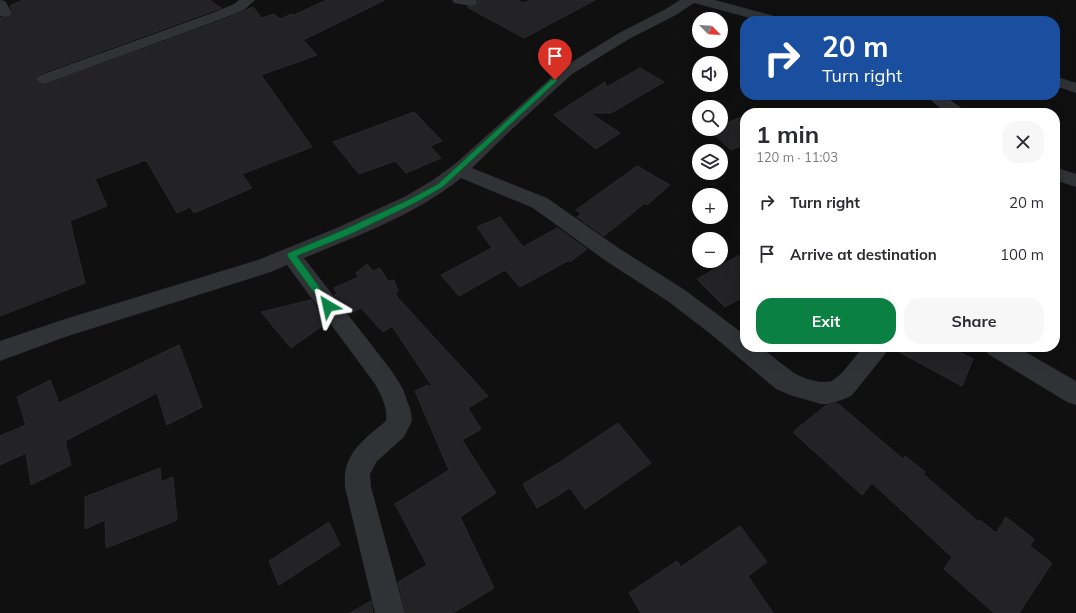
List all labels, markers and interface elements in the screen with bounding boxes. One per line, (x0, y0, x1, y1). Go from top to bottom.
north arrow (692, 12, 728, 48)
map controls (692, 12, 728, 268)
text: 20 m (822, 29, 888, 64)
icon: right (756, 32, 808, 84)
pin (538, 39, 572, 80)
icon: arrive (544, 45, 566, 67)
button: sound (692, 56, 728, 92)
text: Turn right (822, 64, 902, 87)
button: search (692, 100, 728, 136)
text: 1 min (756, 119, 819, 149)
button: close (1002, 121, 1044, 163)
button: layers (692, 144, 728, 180)
text: 120 m · 11:03 (756, 149, 838, 165)
button: + (692, 188, 728, 224)
icon: right (756, 191, 778, 213)
text: Turn right (790, 193, 860, 212)
text: 20 m (1009, 193, 1044, 212)
button: − (692, 232, 728, 268)
icon: arrive (756, 243, 778, 265)
text: Arrive at destination (790, 245, 937, 264)
text: 100 m (1000, 245, 1044, 264)
position arrow (307, 285, 349, 327)
button: Exit (756, 298, 896, 344)
button: Share (904, 298, 1044, 344)

